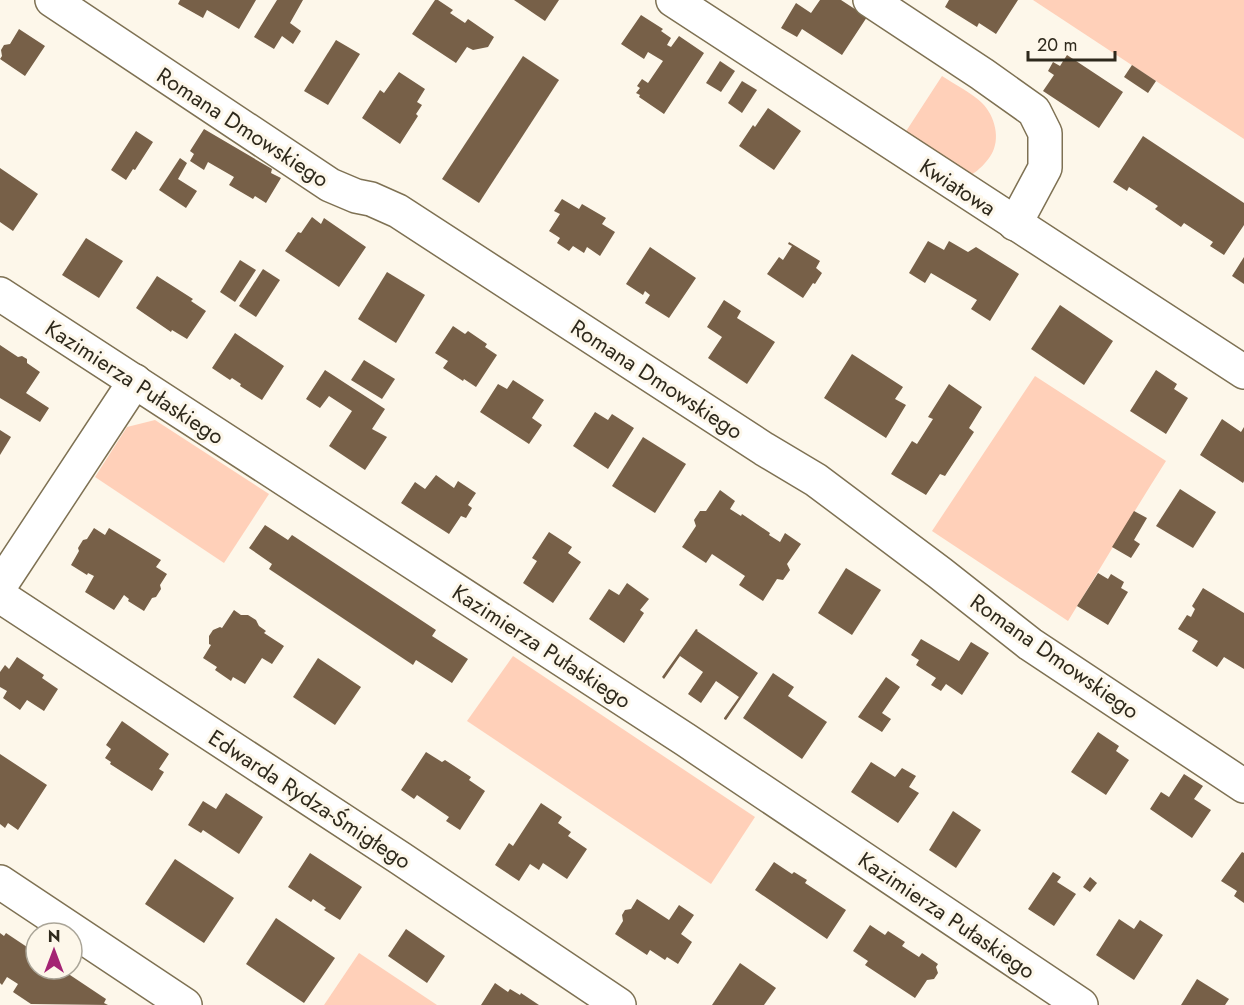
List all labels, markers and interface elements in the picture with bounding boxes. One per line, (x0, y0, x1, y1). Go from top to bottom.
scale bar (1028, 24, 1115, 62)
text: 20 m (1037, 32, 1077, 58)
street label: Romana Dmowskiego (151, 59, 335, 195)
street label: Kwiatowa (914, 150, 1002, 224)
street label: Romana Dmowskiego (565, 311, 749, 447)
street label: Kazimierza Pułaskiego (39, 312, 231, 452)
street label: Kazimierza Pułaskiego (446, 576, 638, 716)
street label: Romana Dmowskiego (964, 586, 1146, 726)
street label: Edwarda Rydza-Śmigłego (202, 721, 418, 877)
street label: Kazimierza Pułaskiego (852, 844, 1042, 986)
north arrow (24, 921, 84, 981)
text: N (48, 925, 60, 948)

